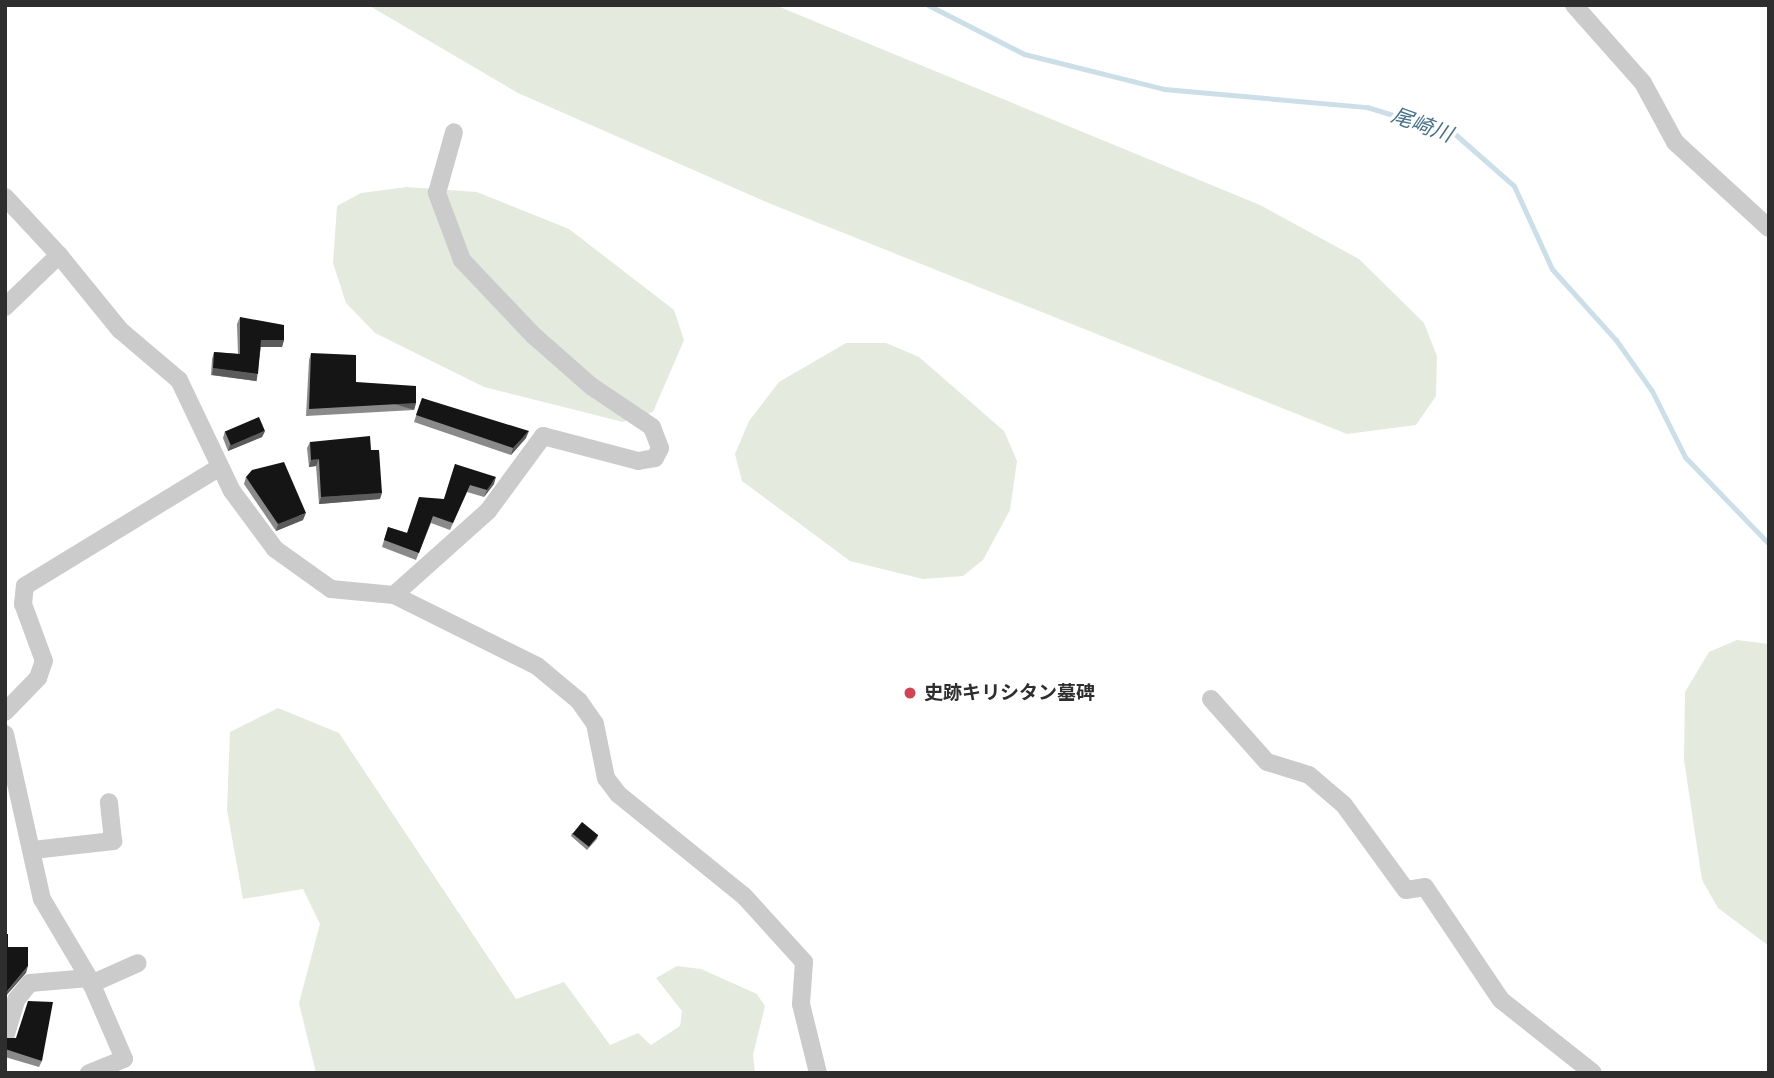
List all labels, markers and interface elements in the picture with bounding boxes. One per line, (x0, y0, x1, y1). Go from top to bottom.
water label: 尾崎川 (1388, 102, 1456, 148)
place label: 史跡キリシタン墓碑 (924, 682, 1095, 704)
marker: 史跡キリシタン墓碑 (902, 685, 918, 701)

